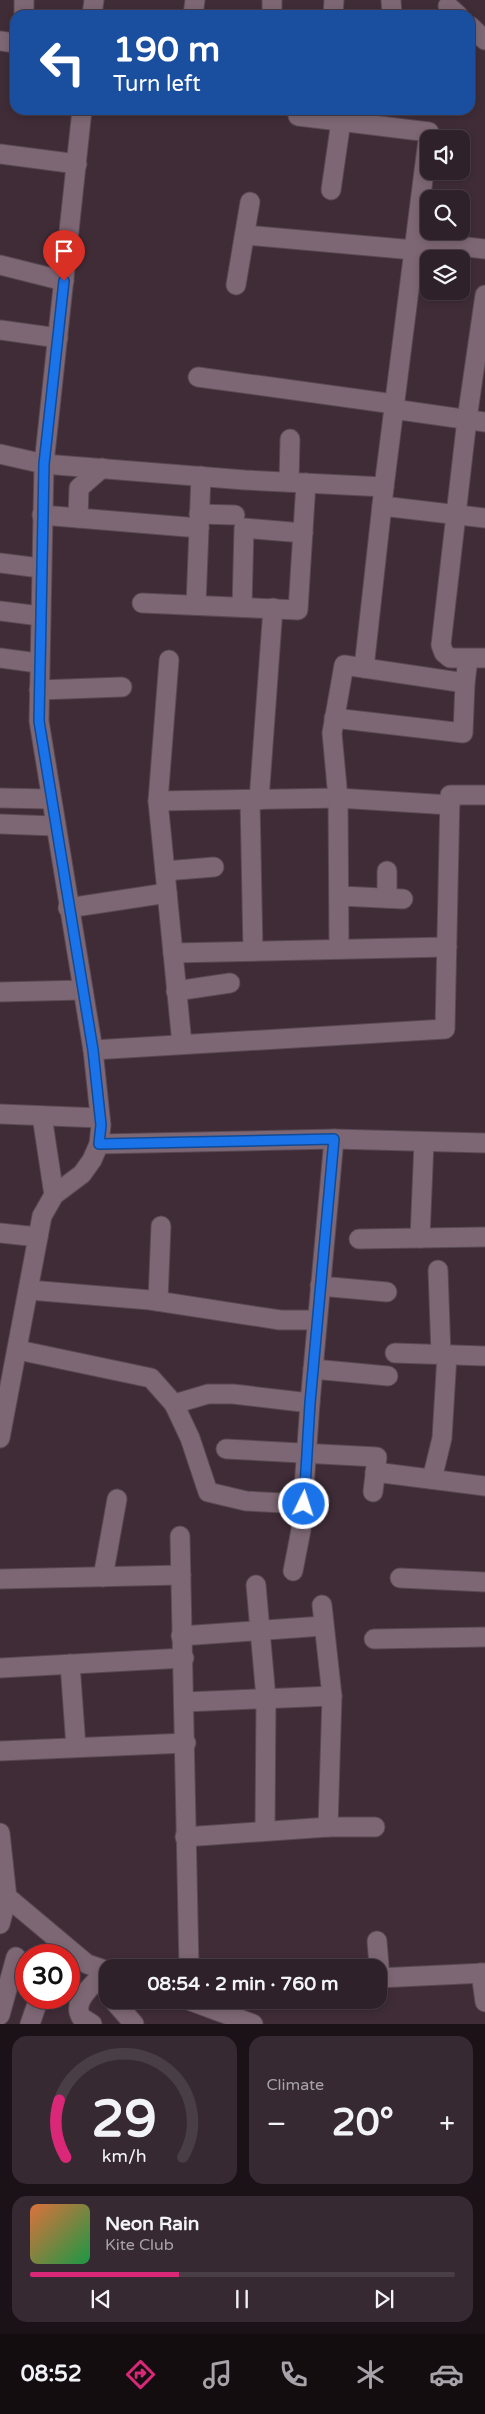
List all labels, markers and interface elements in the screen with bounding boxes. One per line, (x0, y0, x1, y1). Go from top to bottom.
text: 190 m (113, 29, 220, 71)
icon: left (30, 30, 95, 95)
text: Turn left (113, 71, 201, 97)
map controls (420, 130, 470, 300)
button: sound (420, 130, 470, 180)
button: search (420, 190, 470, 240)
pin (43, 230, 85, 281)
icon: arrive (50, 237, 78, 265)
button: layers (420, 250, 470, 300)
position arrow (277, 1477, 329, 1529)
speed limit sign: 30 (15, 1944, 80, 2009)
text: 08:54 · 2 min · 760 m (147, 1973, 339, 1995)
text: Climate (267, 2075, 324, 2095)
text: 29 (92, 2088, 157, 2151)
text: 20° (332, 2100, 394, 2146)
text: − (267, 2107, 286, 2141)
text: + (439, 2107, 455, 2141)
text: km/h (102, 2146, 147, 2167)
text: Neon Rain (105, 2213, 199, 2235)
text: Kite Club (105, 2235, 174, 2255)
icon: previous (87, 2285, 115, 2313)
icon: pause (228, 2285, 256, 2313)
icon: next (370, 2285, 398, 2313)
icon: directions (123, 2357, 158, 2392)
icon: music (200, 2357, 235, 2392)
icon: phone (276, 2357, 311, 2392)
icon: climate (353, 2357, 388, 2392)
icon: car (429, 2357, 464, 2392)
text: 08:52 (21, 2361, 82, 2387)

